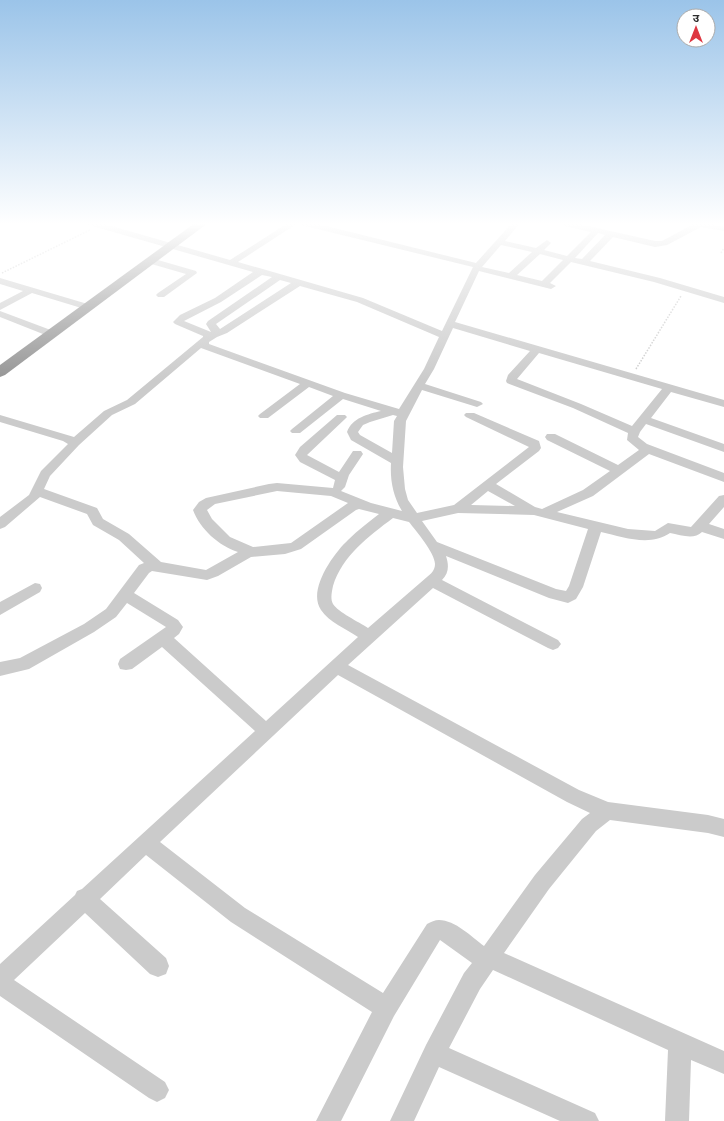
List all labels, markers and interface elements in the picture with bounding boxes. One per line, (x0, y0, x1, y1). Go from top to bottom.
north arrow (676, 8, 716, 48)
text: उ (693, 10, 700, 25)

